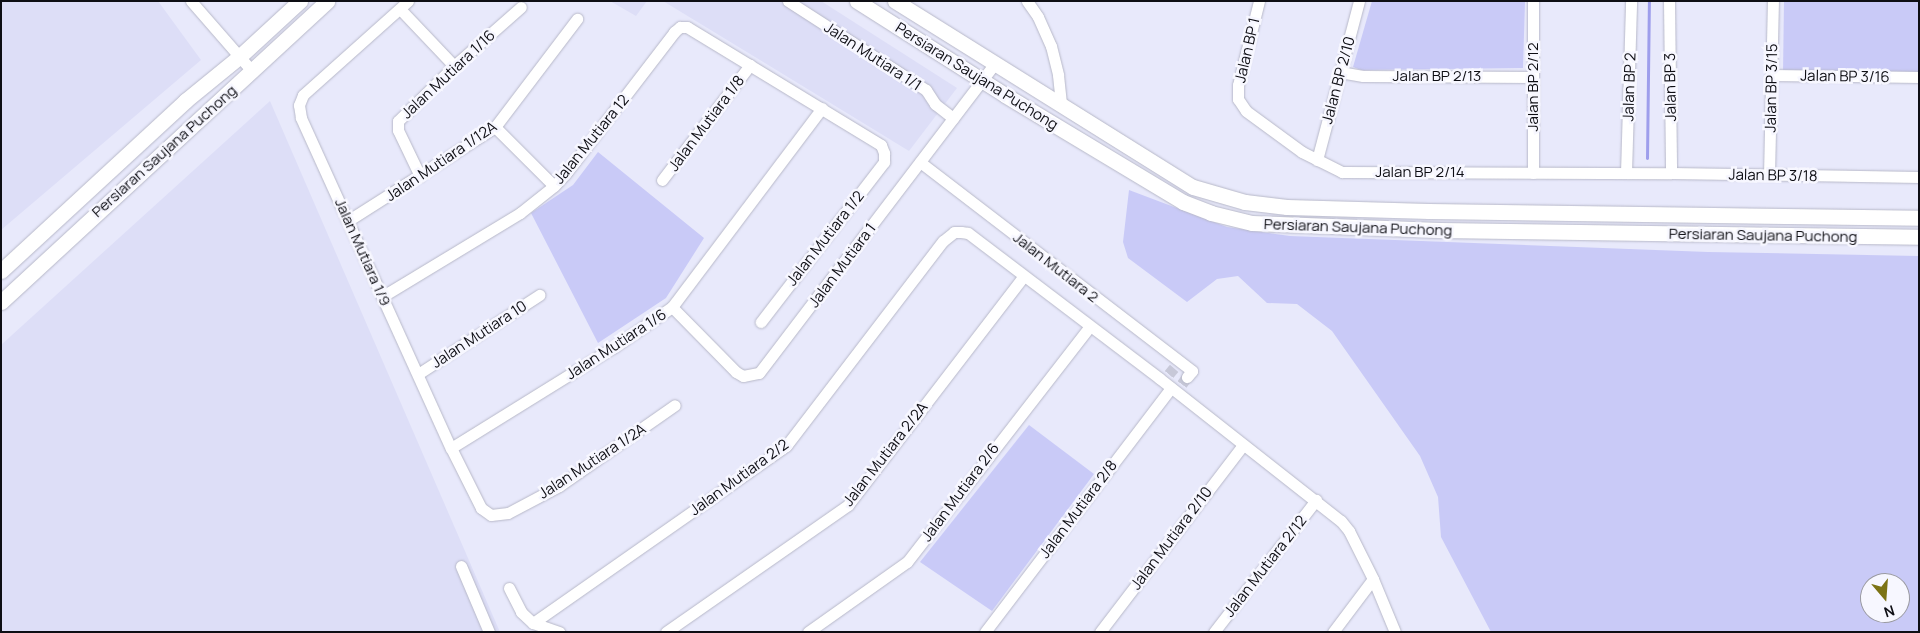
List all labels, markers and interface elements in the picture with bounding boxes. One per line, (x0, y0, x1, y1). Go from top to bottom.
street label: Jalan BP 1 (1231, 16, 1263, 84)
street label: Jalan Mutiara 1/1 (821, 18, 925, 94)
street label: Persiaran Saujana Puchong (892, 18, 1062, 134)
street label: Jalan Mutiara 1/16 (397, 26, 499, 122)
street label: Jalan BP 2/10 (1318, 34, 1358, 126)
street label: Jalan BP 2/12 (1524, 42, 1542, 132)
street label: Jalan BP 3/15 (1761, 43, 1781, 133)
street label: Jalan BP 2 (1619, 52, 1639, 122)
street label: Jalan BP 3 (1660, 53, 1680, 121)
street label: Jalan BP 3/16 (1800, 66, 1890, 86)
street label: Jalan BP 2/13 (1393, 67, 1481, 85)
street label: Jalan Mutiara 1/8 (664, 72, 748, 174)
street label: Persiaran Saujana Puchong (88, 81, 240, 221)
street label: Jalan Mutiara 12 (550, 91, 632, 187)
street label: Jalan Mutiara 1/12A (382, 117, 500, 205)
street label: Jalan BP 2/14 (1375, 163, 1465, 181)
street label: Jalan BP 3/18 (1728, 165, 1818, 185)
street label: Jalan Mutiara 1/2 (782, 187, 868, 289)
street label: Jalan Mutiara 1/9 (331, 195, 395, 309)
street label: Persiaran Saujana Puchong (1263, 215, 1453, 239)
street label: Jalan Mutiara 1 (805, 219, 879, 311)
street label: Persiaran Saujana Puchong (1669, 224, 1857, 246)
street label: Jalan Mutiara 2 (1010, 228, 1102, 306)
street label: Jalan Mutiara 10 (428, 297, 530, 371)
street label: Jalan Mutiara 1/6 (563, 305, 669, 383)
street label: Jalan Mutiara 2/2A (839, 398, 931, 510)
street label: Jalan Mutiara 1/2A (535, 420, 649, 502)
street label: Jalan Mutiara 2/2 (686, 435, 792, 519)
street label: Jalan Mutiara 2/6 (917, 439, 1003, 545)
street label: Jalan Mutiara 2/8 (1035, 457, 1121, 561)
street label: Jalan Mutiara 2/10 (1126, 483, 1216, 593)
street label: Jalan Mutiara 2/12 (1220, 512, 1310, 620)
north arrow (1860, 573, 1910, 623)
text: N (1882, 601, 1897, 622)

